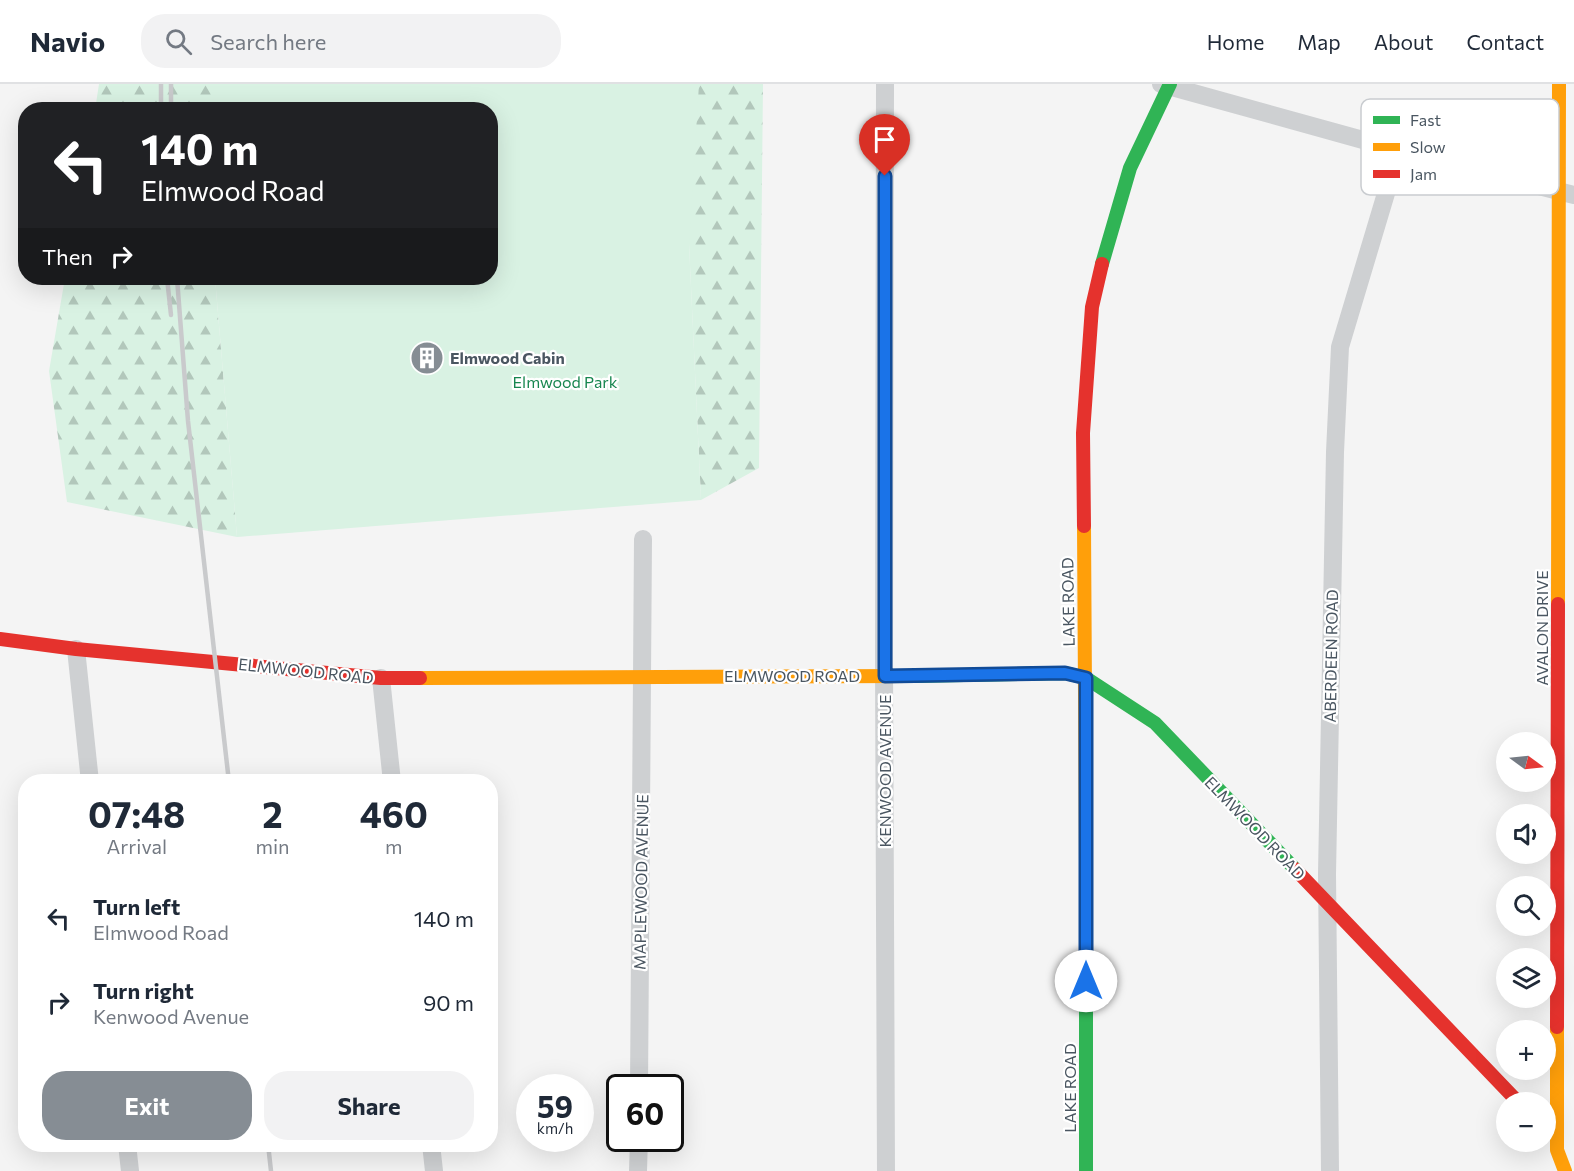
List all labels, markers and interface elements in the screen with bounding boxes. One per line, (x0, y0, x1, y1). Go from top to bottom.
search box (141, 14, 561, 68)
text: Navio (30, 24, 105, 58)
icon: search (162, 25, 195, 58)
text: Search here (210, 28, 326, 55)
text: Home (1207, 29, 1264, 54)
text: Map (1297, 29, 1341, 54)
text: About (1374, 29, 1433, 54)
text: Contact (1466, 29, 1544, 54)
legend (1361, 99, 1559, 195)
text: Fast (1410, 110, 1441, 129)
pin (859, 114, 910, 176)
text: 140 m (141, 122, 258, 174)
icon: arrive (868, 123, 901, 156)
icon: left (42, 126, 120, 204)
text: Slow (1410, 137, 1446, 156)
text: Jam (1410, 164, 1437, 183)
text: Elmwood Road (141, 174, 324, 207)
icon: right (105, 240, 138, 273)
text: Then (42, 243, 93, 270)
building icon: Elmwood Cabin (409, 340, 445, 376)
place label: Elmwood Cabin (450, 348, 565, 367)
park label: Elmwood Park (513, 372, 618, 391)
street label: LAKE ROAD (1057, 557, 1078, 647)
street label: AVALON DRIVE (1532, 570, 1551, 686)
street label: ABERDEEN ROAD (1320, 589, 1341, 723)
street label: ELMWOOD ROAD (237, 654, 375, 687)
street label: ELMWOOD ROAD (724, 666, 860, 685)
street label: KENWOOD AVENUE (875, 695, 894, 847)
north arrow (1496, 732, 1556, 792)
map controls (1496, 732, 1556, 1152)
street label: ELMWOOD ROAD (1201, 772, 1309, 883)
text: 07:48 (88, 791, 185, 835)
text: 2 (262, 791, 283, 835)
text: 460 (360, 791, 428, 835)
street label: MAPLEWOOD AVENUE (629, 794, 652, 970)
button: sound (1496, 804, 1556, 864)
text: Arrival (106, 834, 167, 858)
text: min (255, 834, 290, 858)
text: m (385, 834, 402, 858)
button: search (1496, 876, 1556, 936)
text: Turn left (93, 893, 180, 920)
icon: left (42, 902, 75, 935)
text: 140 m (414, 905, 474, 932)
text: Elmwood Road (93, 920, 229, 944)
button: layers (1496, 948, 1556, 1008)
position arrow (1054, 949, 1118, 1013)
text: Turn right (93, 977, 194, 1004)
icon: right (42, 986, 75, 1019)
text: 90 m (423, 989, 474, 1016)
text: Kenwood Avenue (93, 1004, 249, 1028)
button: + (1496, 1020, 1556, 1080)
street label: LAKE ROAD (1060, 1043, 1079, 1133)
button: Exit (42, 1071, 252, 1140)
button: Share (264, 1071, 474, 1140)
speed limit sign: 60 (606, 1074, 684, 1152)
text: 59 (537, 1087, 573, 1124)
button: − (1496, 1092, 1556, 1152)
text: km/h (537, 1119, 573, 1137)

